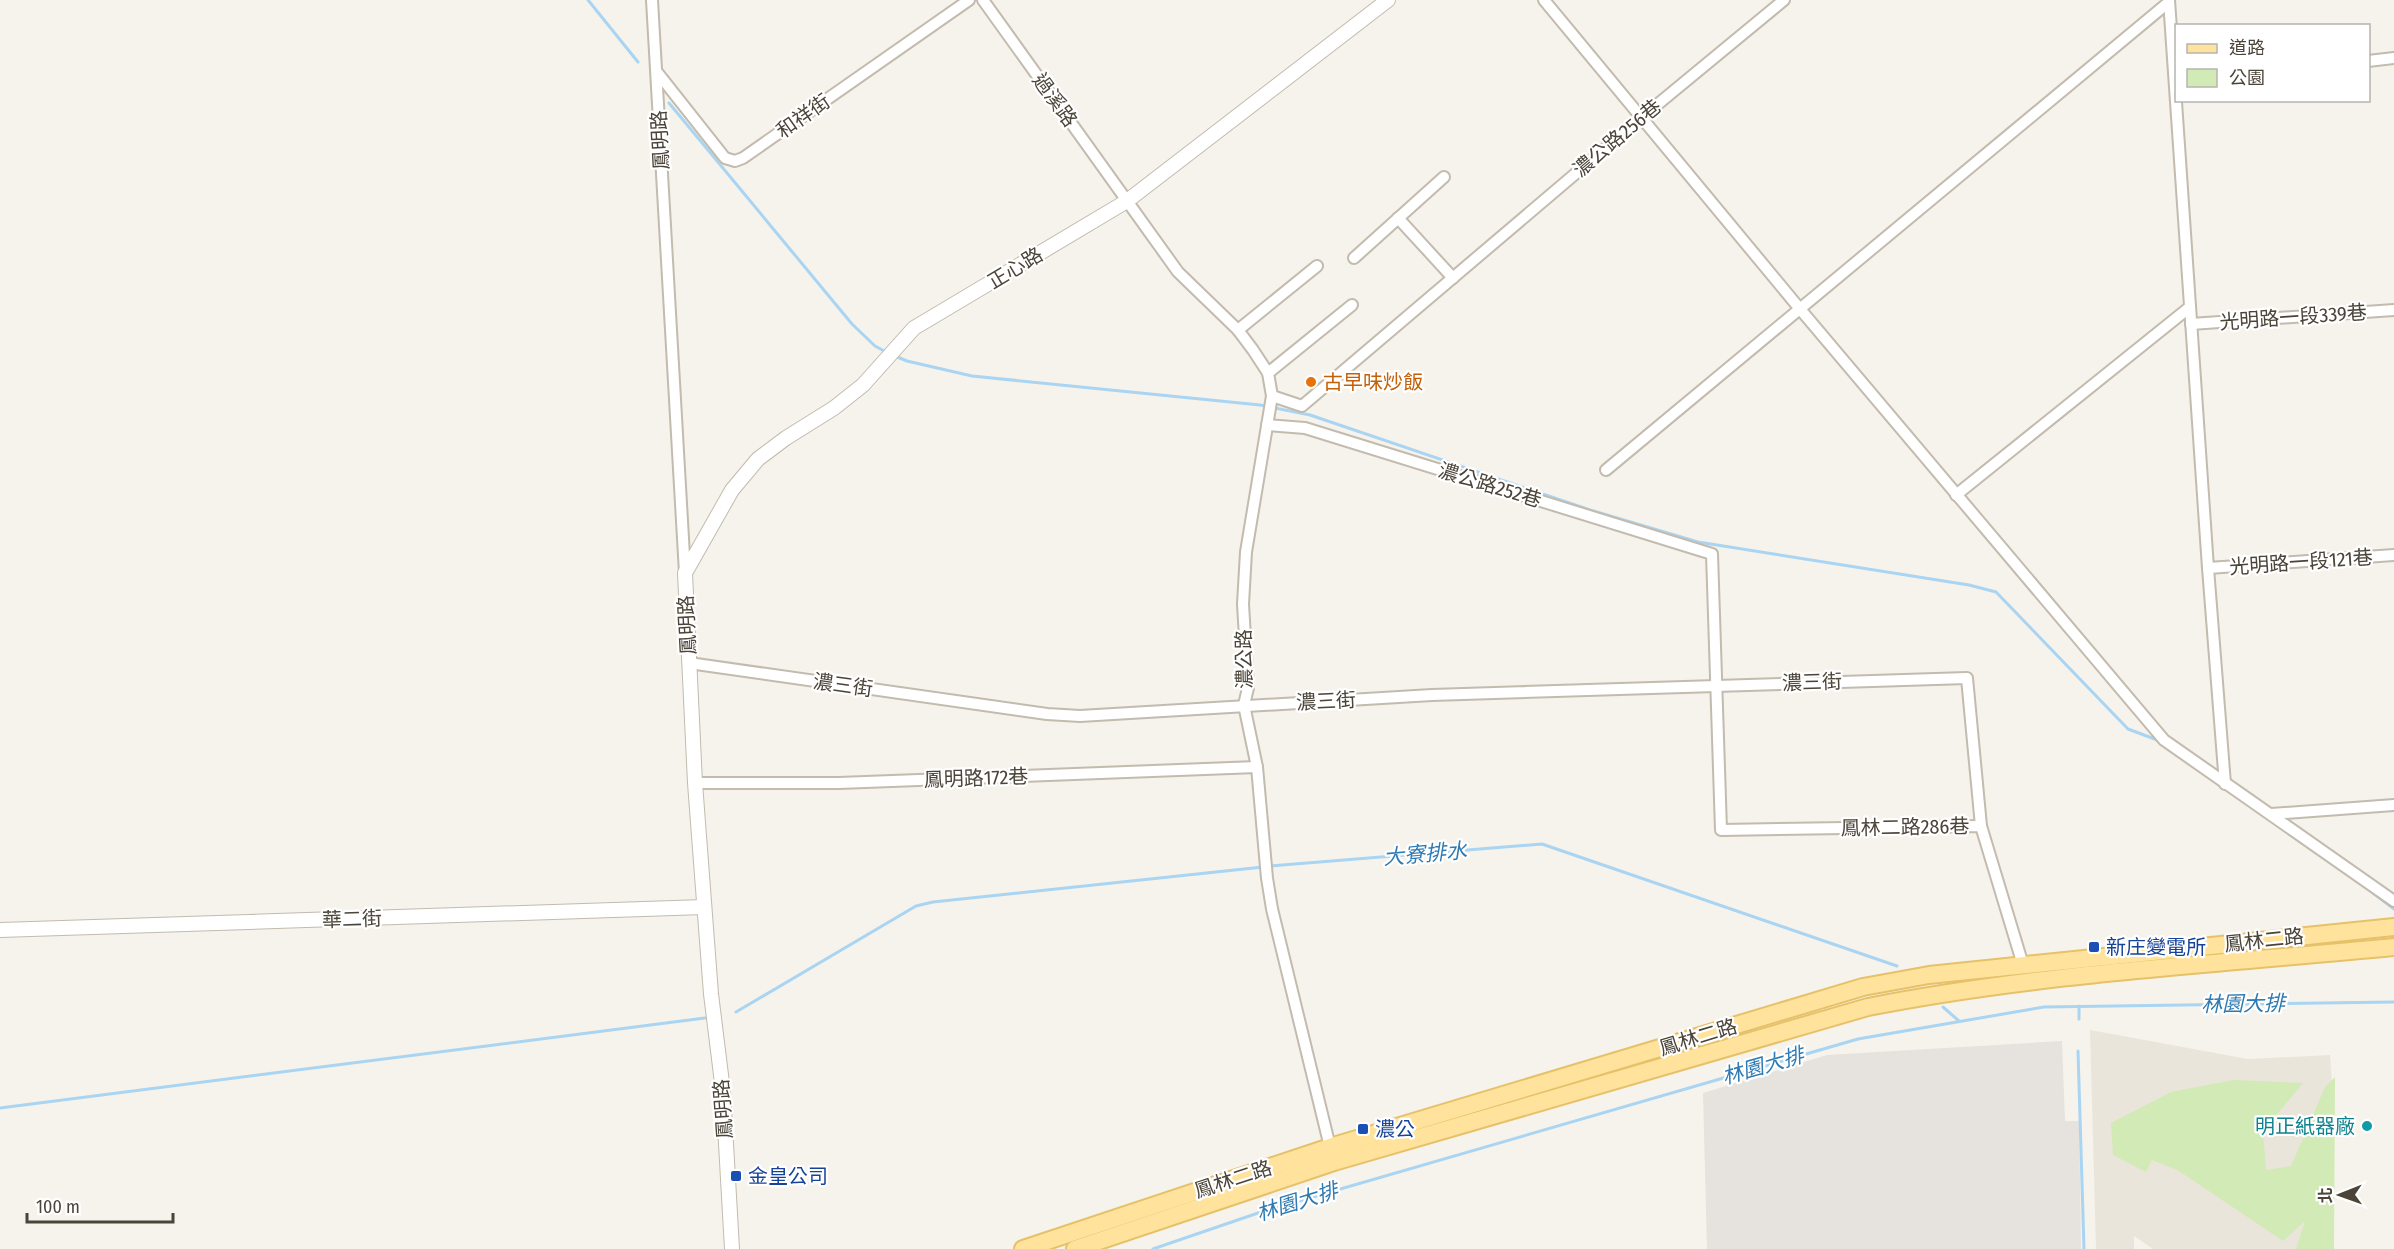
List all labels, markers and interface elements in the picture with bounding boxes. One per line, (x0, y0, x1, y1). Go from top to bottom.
legend (2175, 24, 2370, 102)
text: 道路 (2229, 37, 2265, 59)
text: 公園 (2229, 67, 2265, 89)
street label: 過溪路 (1028, 69, 1082, 131)
street label: 和祥街 (772, 89, 834, 143)
street label: 濃公路256巷 (1568, 94, 1666, 182)
street label: 鳳明路 (646, 109, 674, 171)
street label: 正心路 (983, 242, 1047, 294)
street label: 光明路一段339巷 (2219, 300, 2367, 334)
place label: 古早味炒飯 (1323, 370, 1423, 394)
marker: 古早味炒飯 (1304, 375, 1318, 389)
street label: 濃公路252巷 (1436, 458, 1544, 512)
street label: 光明路一段121巷 (2228, 545, 2374, 579)
street label: 鳳明路 (673, 594, 701, 656)
street label: 濃公路 (1231, 629, 1257, 689)
street label: 濃三街 (812, 669, 874, 701)
street label: 濃三街 (1782, 669, 1842, 695)
street label: 濃三街 (1295, 687, 1357, 715)
street label: 鳳明路172巷 (923, 764, 1029, 792)
street label: 鳳林二路286巷 (1840, 814, 1970, 840)
water label: 大寮排水 (1382, 837, 1469, 871)
street label: 華二街 (322, 906, 382, 932)
street label: 鳳林二路 (2223, 924, 2305, 956)
place label: 新庄變電所 (2106, 935, 2206, 959)
marker: 新庄變電所 (2087, 940, 2101, 954)
water label: 林園大排 (2201, 990, 2288, 1018)
street label: 鳳林二路 (1656, 1014, 1740, 1060)
water label: 林園大排 (1719, 1041, 1810, 1090)
street label: 鳳明路 (709, 1078, 737, 1140)
place label: 明正紙器廠 (2255, 1114, 2355, 1138)
place label: 濃公 (1375, 1117, 1415, 1141)
marker: 明正紙器廠 (2360, 1119, 2374, 1133)
marker: 濃公 (1356, 1122, 1370, 1136)
street label: 鳳林二路 (1191, 1155, 1275, 1203)
place label: 金皇公司 (748, 1164, 828, 1188)
north arrow (2310, 1165, 2370, 1225)
marker: 金皇公司 (729, 1169, 743, 1183)
water label: 林園大排 (1253, 1176, 1344, 1227)
scale bar (27, 1186, 172, 1224)
text: 北 (2316, 1187, 2335, 1203)
text: 100 m (36, 1196, 80, 1218)

